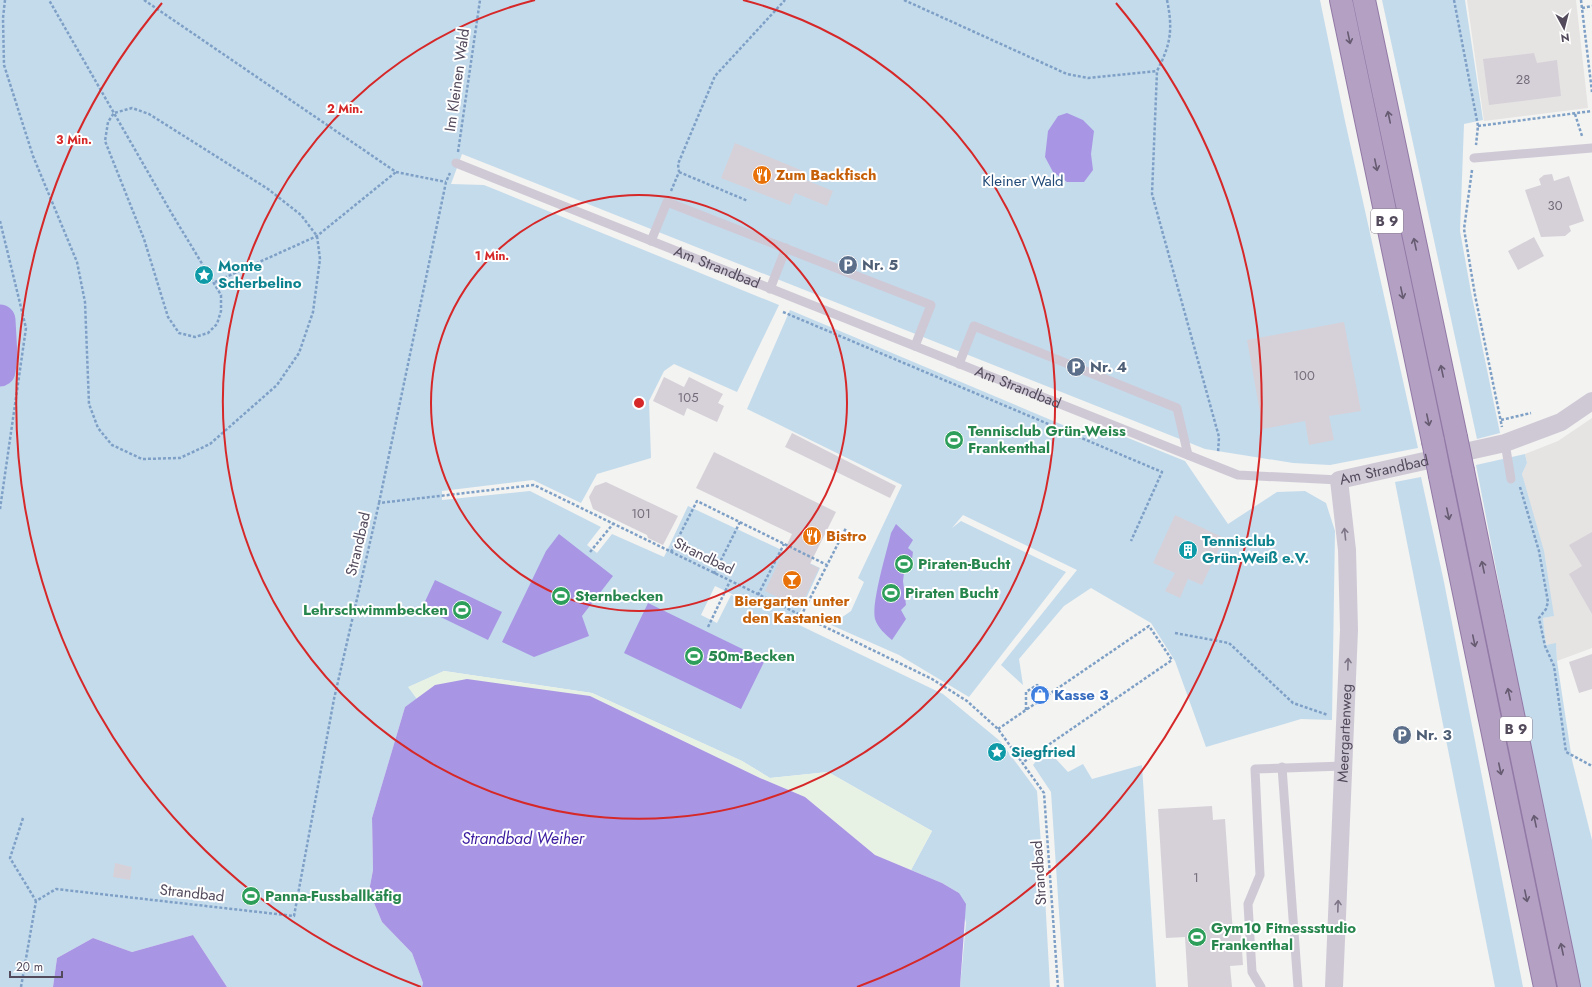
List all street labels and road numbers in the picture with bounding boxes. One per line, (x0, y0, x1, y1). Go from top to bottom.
street label: Im Kleinen Wald (439, 27, 475, 133)
road number: B 9 (1371, 209, 1403, 233)
street label: Am Strandbad (671, 240, 763, 294)
street label: Am Strandbad (972, 360, 1064, 414)
street label: Am Strandbad (1337, 449, 1431, 491)
street label: Strandbad (340, 510, 376, 578)
street label: Strandbad (670, 532, 738, 580)
street label: Meergartenweg (1332, 683, 1358, 783)
road number: B 9 (1500, 717, 1532, 741)
street label: Strandbad (1026, 840, 1052, 906)
street label: Strandbad (159, 879, 225, 907)

